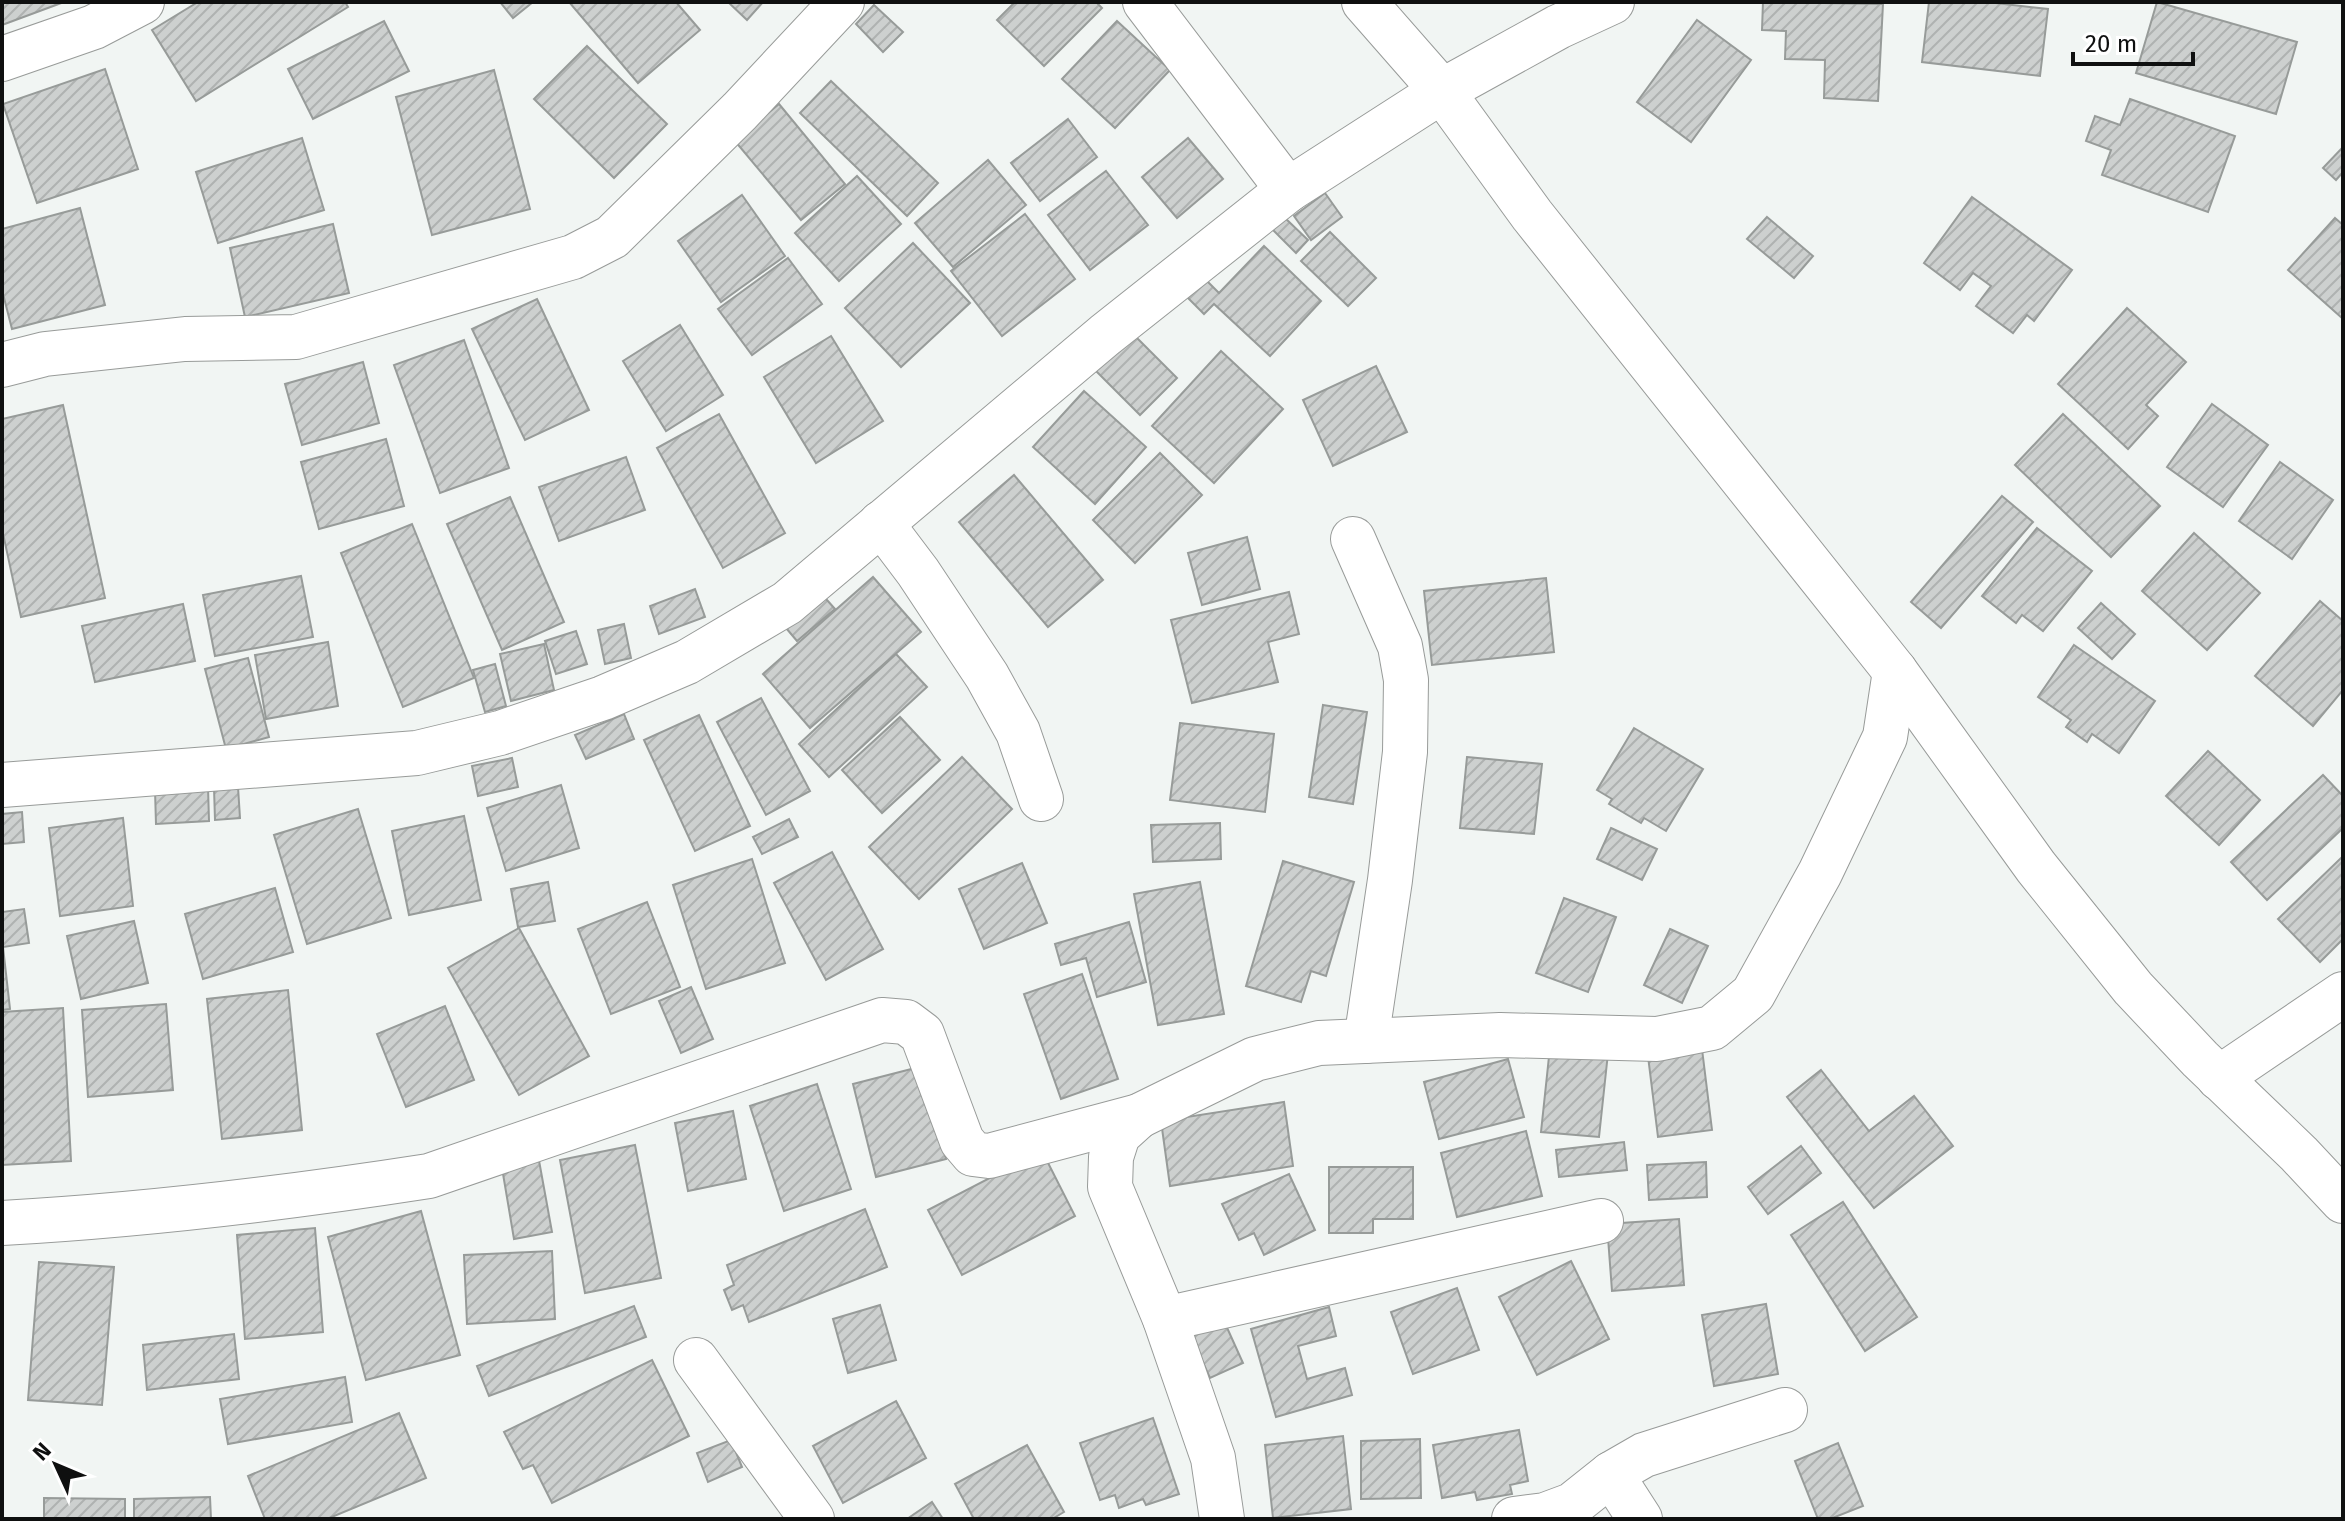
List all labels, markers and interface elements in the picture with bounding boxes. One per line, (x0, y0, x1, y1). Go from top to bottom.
scale bar (2073, 16, 2193, 66)
text: 20 m (2085, 30, 2137, 58)
north arrow (16, 1425, 96, 1505)
text: N (27, 1437, 57, 1466)

